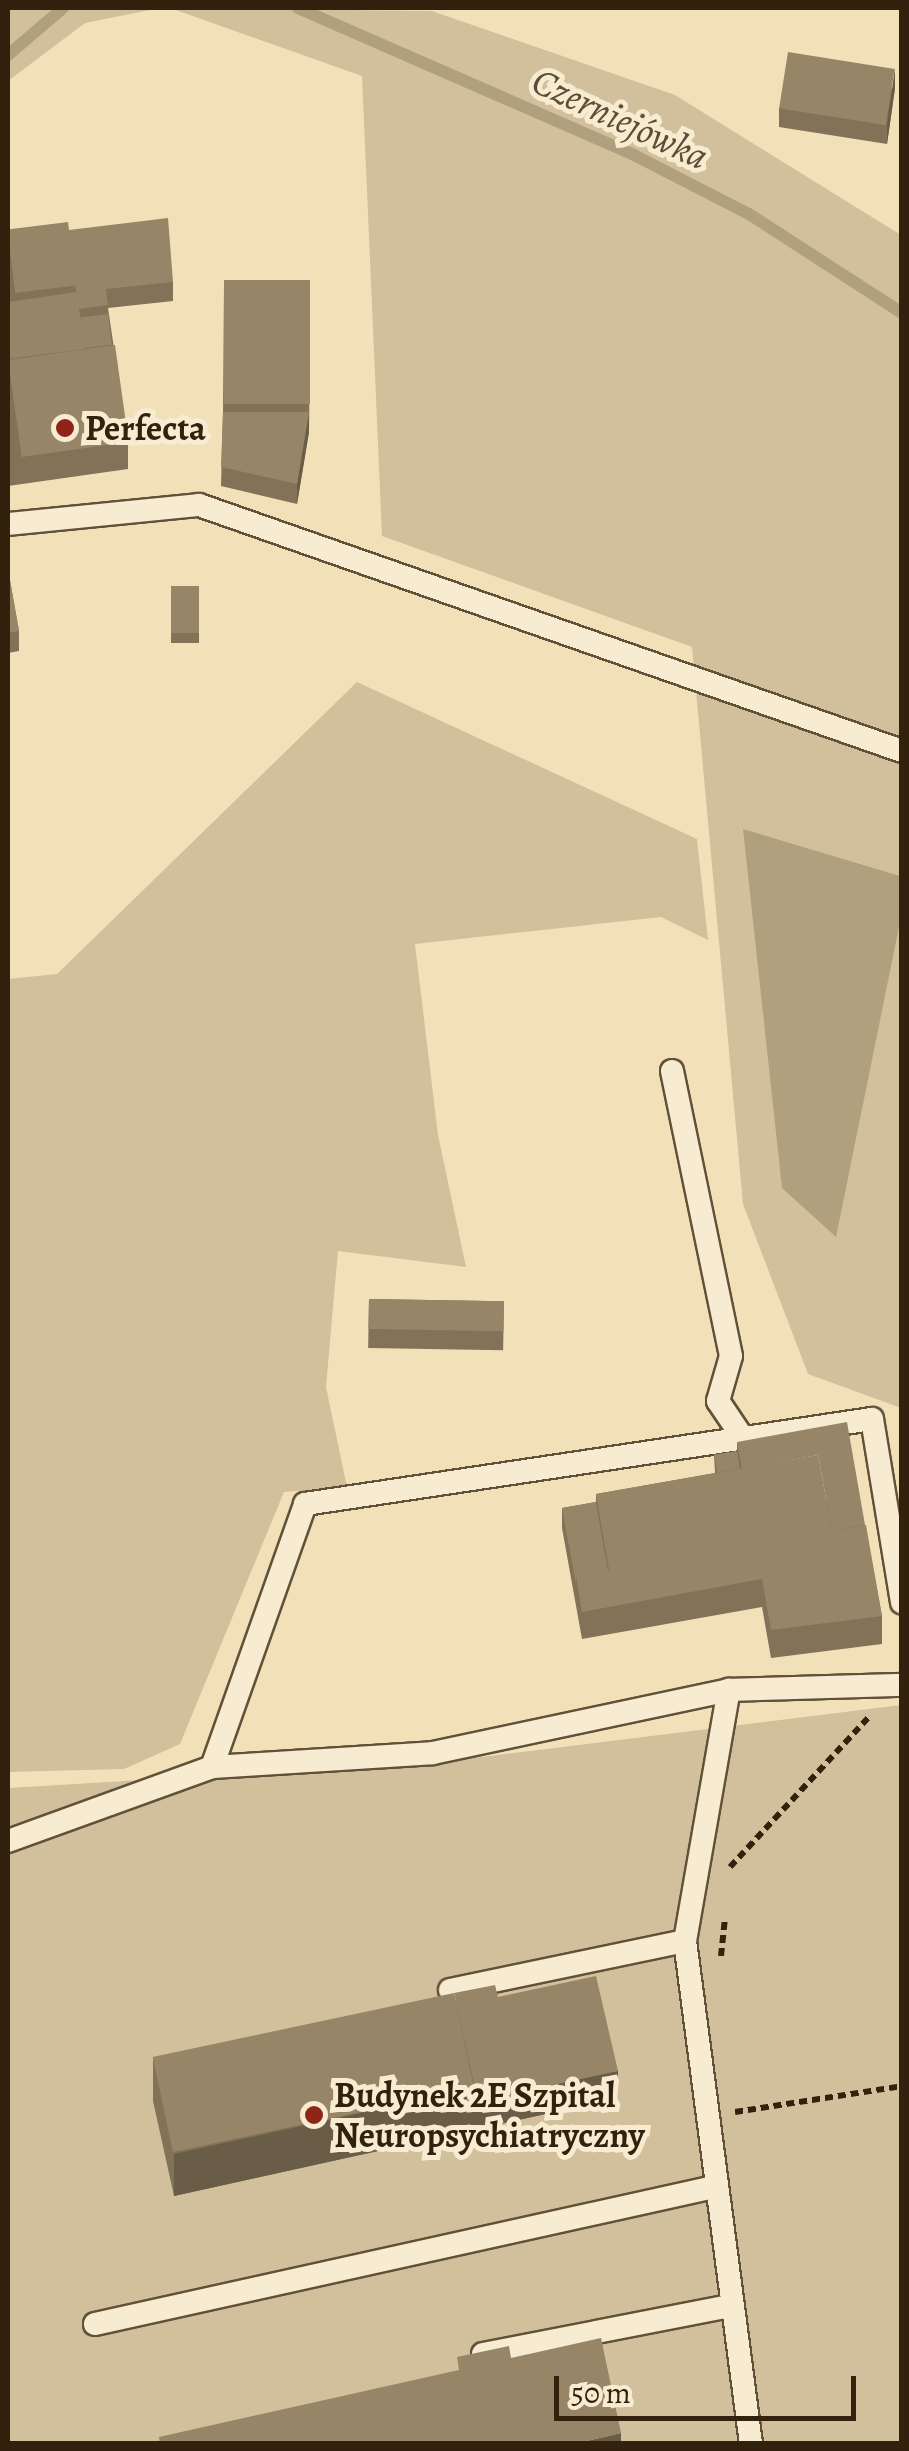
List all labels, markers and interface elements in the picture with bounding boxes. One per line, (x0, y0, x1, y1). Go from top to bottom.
water label: Czerniejówka (525, 58, 715, 180)
place label: Perfecta (85, 407, 206, 449)
marker: Perfecta (54, 417, 76, 439)
place label: Budynek 2E Szpital Neuropsychiatryczny (334, 2074, 645, 2156)
marker: Budynek 2E Szpital Neuropsychiatryczny (303, 2104, 325, 2126)
scale bar (559, 2356, 862, 2418)
text: 50 m (571, 2373, 631, 2413)

